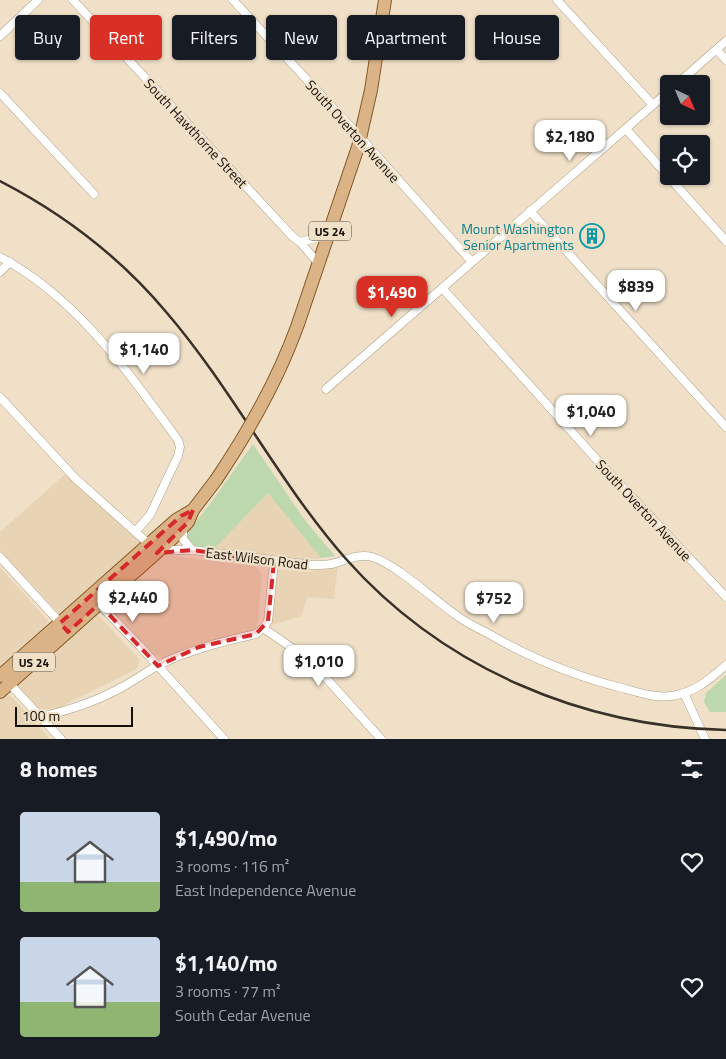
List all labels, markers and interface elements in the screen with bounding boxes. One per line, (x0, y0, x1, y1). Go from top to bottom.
chip: Buy (15, 15, 80, 60)
chip: Rent (90, 15, 162, 60)
chip: Filters (172, 15, 256, 60)
chip: New (266, 15, 337, 60)
chip: Apartment (347, 15, 465, 60)
chip: House (475, 15, 559, 60)
street label: South Hawthorne Street (139, 73, 253, 193)
street label: South Overton Avenue (301, 75, 405, 187)
north arrow (660, 75, 710, 125)
map controls (660, 75, 710, 185)
pin: $2,180 (529, 120, 611, 162)
text: $2,180 (545, 124, 595, 148)
button: locate (660, 135, 710, 185)
place label: Mount Washington Senior Apartments (461, 218, 574, 255)
road number: US 24 (309, 222, 351, 240)
building icon: Mount Washington Senior Apartments (579, 223, 605, 249)
pin: $839 (606, 270, 666, 312)
text: $839 (618, 274, 654, 298)
pin: $1,490 (351, 276, 433, 318)
text: $1,490 (367, 280, 417, 304)
pin: $1,140 (103, 332, 185, 375)
text: $1,140 (119, 337, 169, 361)
pin: $1,040 (550, 394, 632, 437)
text: $1,040 (566, 399, 616, 423)
street label: South Overton Avenue (591, 454, 697, 566)
street label: East Wilson Road (205, 541, 309, 575)
pin: $2,440 (92, 580, 174, 623)
pin: $752 (464, 582, 524, 624)
text: $2,440 (108, 585, 158, 609)
text: $752 (476, 586, 512, 610)
pin: $1,010 (278, 644, 360, 687)
text: $1,010 (294, 649, 344, 673)
road number: US 24 (13, 652, 55, 672)
scale bar (15, 704, 132, 727)
text: 100 m (22, 705, 60, 726)
text: 8 homes (20, 753, 97, 785)
icon: filters (678, 755, 706, 783)
text: $1,490/mo (175, 822, 277, 854)
icon: home (60, 832, 120, 892)
icon: heart (678, 848, 706, 876)
text: 3 rooms · 116 m² (175, 854, 289, 878)
text: East Independence Avenue (175, 878, 356, 902)
text: $1,140/mo (175, 947, 277, 979)
icon: home (60, 957, 120, 1017)
icon: heart (678, 973, 706, 1001)
text: 3 rooms · 77 m² (175, 979, 280, 1003)
text: South Cedar Avenue (175, 1003, 311, 1027)

